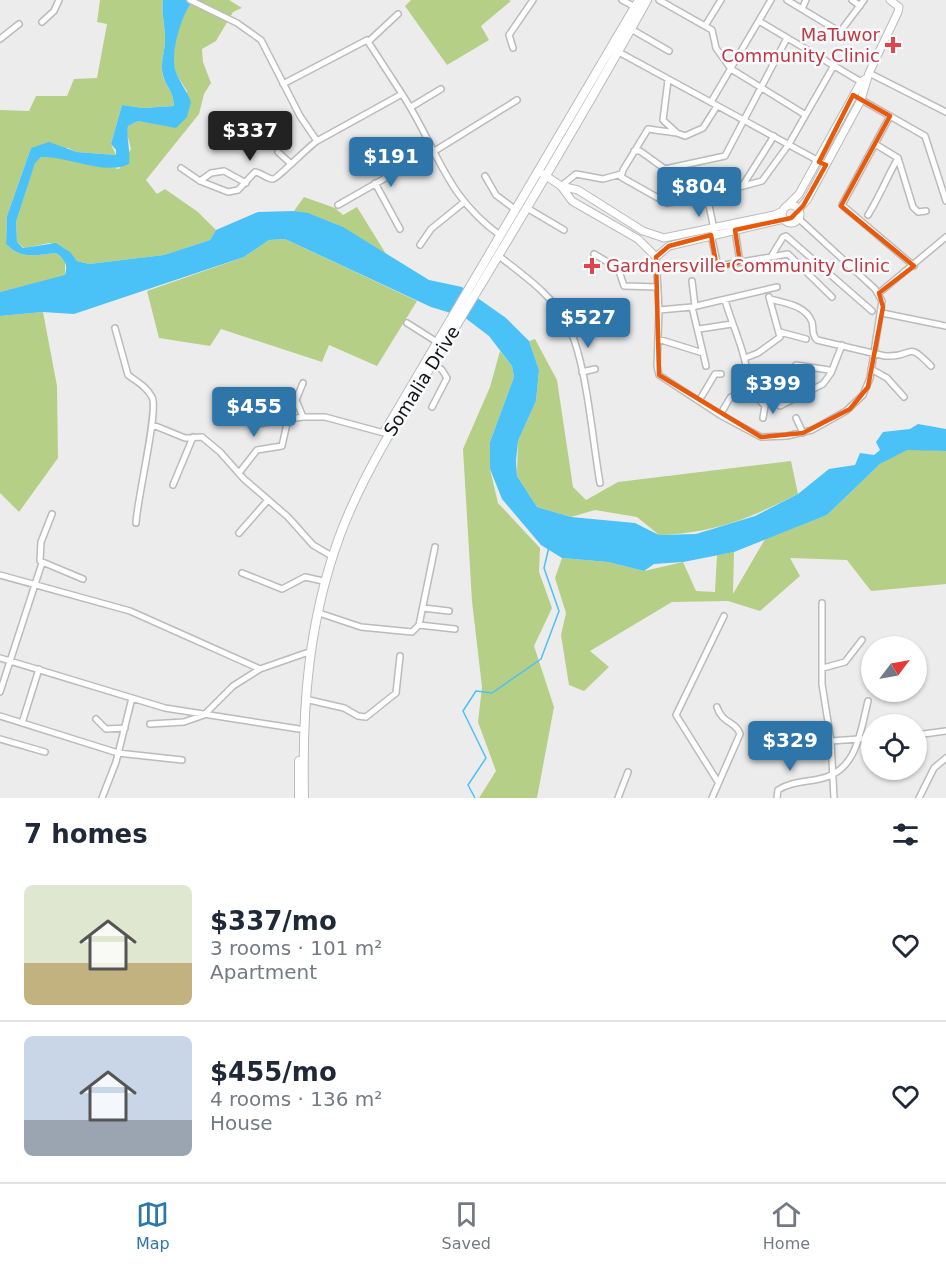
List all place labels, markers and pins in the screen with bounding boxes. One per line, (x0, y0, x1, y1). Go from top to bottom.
place label: MaTuwor Community Clinic (721, 24, 881, 66)
marker: MaTuwor Community Clinic (884, 36, 902, 54)
pin: $337 (214, 111, 286, 162)
pin: $191 (355, 137, 427, 188)
pin: $804 (663, 167, 735, 218)
place label: Gardnersville Community Clinic (606, 255, 890, 276)
marker: Gardnersville Community Clinic (583, 257, 601, 275)
pin: $527 (552, 298, 624, 349)
pin: $399 (737, 364, 809, 415)
pin: $455 (218, 387, 290, 438)
pin: $329 (754, 721, 826, 772)

